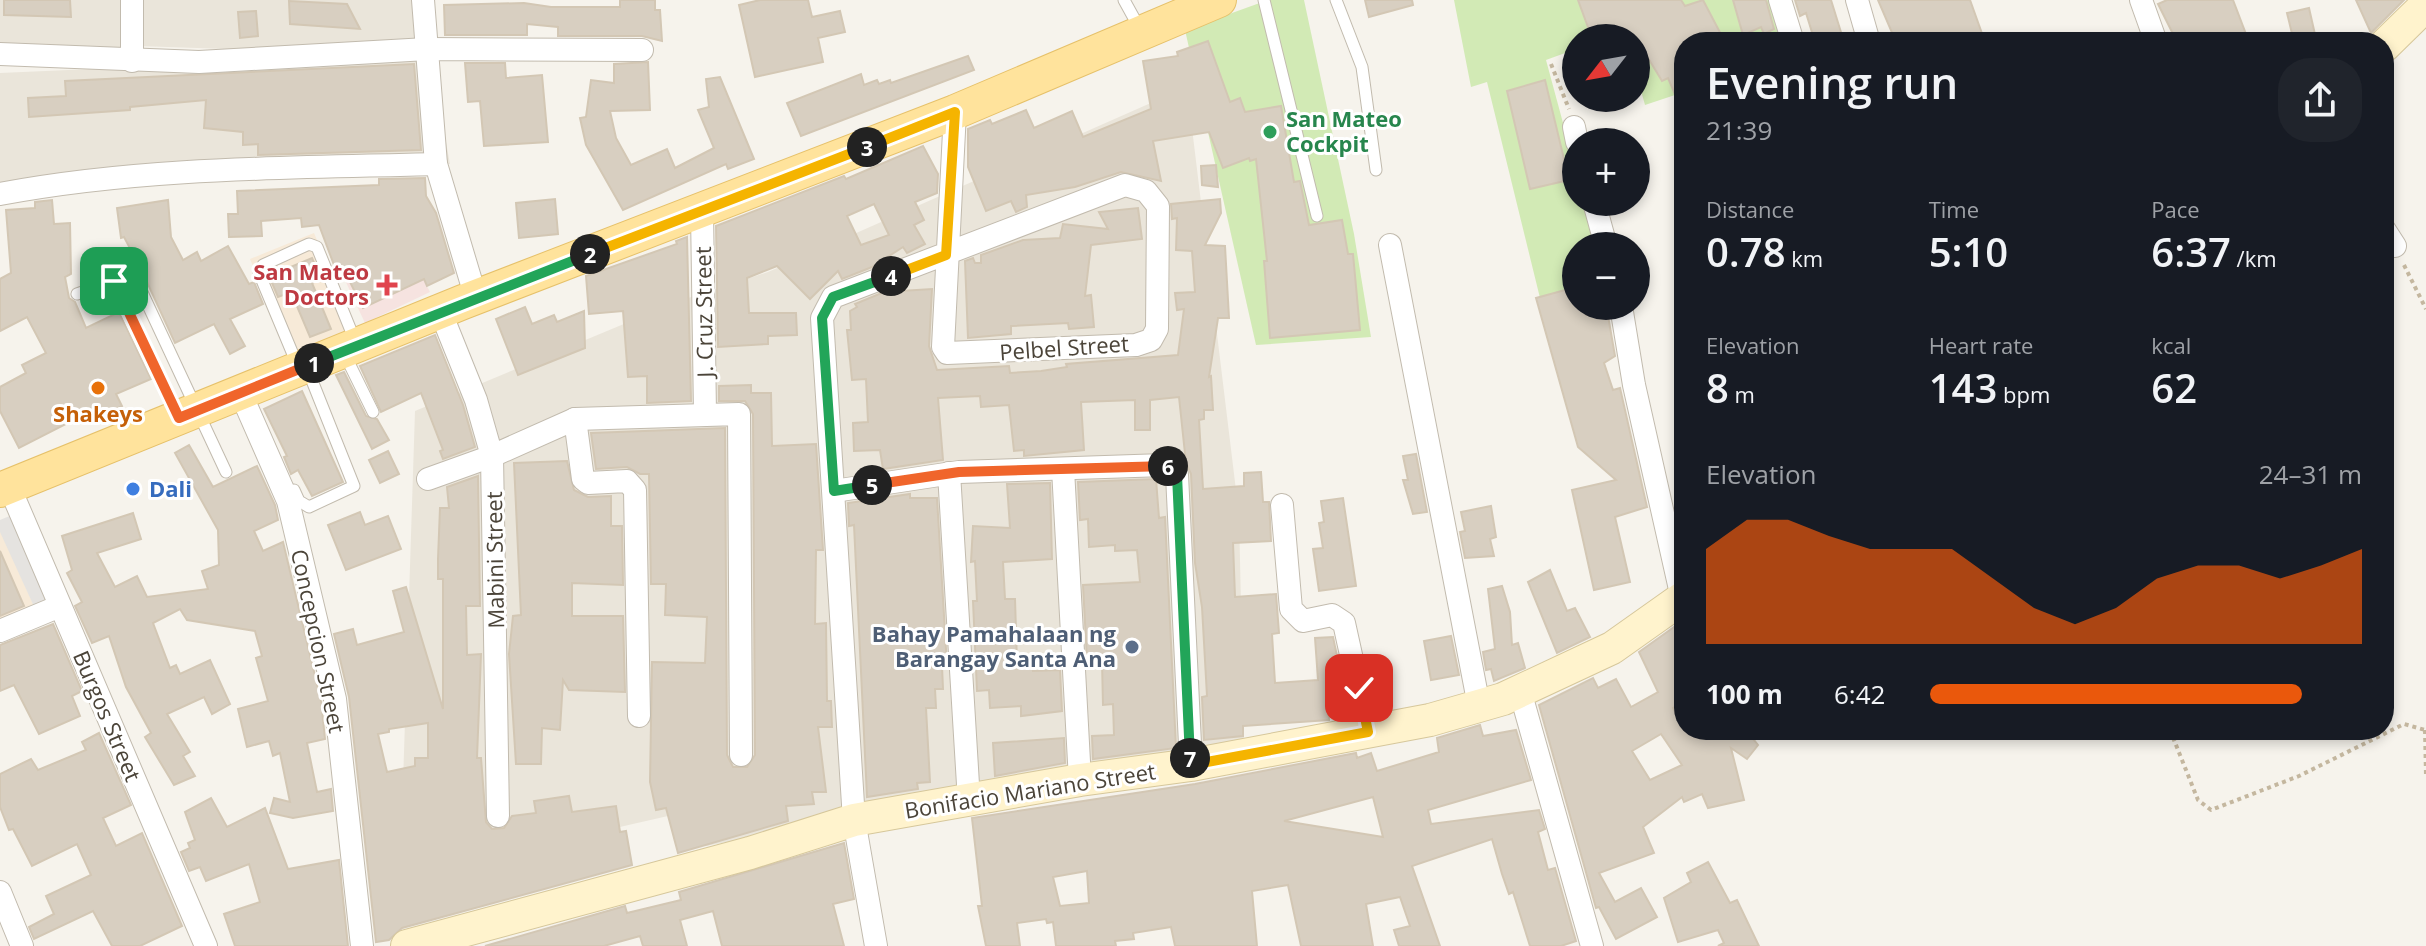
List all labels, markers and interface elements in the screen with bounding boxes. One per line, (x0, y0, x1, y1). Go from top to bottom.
north arrow (1562, 24, 1650, 112)
map controls (1562, 24, 1650, 320)
text: Evening run (1706, 52, 1958, 112)
button: share (2278, 58, 2362, 142)
place label: San Mateo Cockpit (1286, 103, 1402, 158)
text: 21:39 (1706, 112, 1772, 148)
marker: San Mateo Cockpit (1261, 123, 1279, 141)
pin: 3 (847, 127, 887, 167)
button: + (1562, 128, 1650, 216)
text: 3 (861, 132, 873, 162)
text: Distance (1706, 194, 1794, 224)
text: Time (1929, 194, 1979, 224)
text: Pace (2151, 194, 2200, 224)
text: 0.78 (1706, 224, 1786, 279)
text: 5:10 (1929, 224, 2008, 279)
text: 6:37 (2151, 224, 2231, 279)
button: − (1562, 232, 1650, 320)
pin: 2 (570, 234, 610, 274)
text: 2 (584, 239, 596, 269)
text: km (1786, 243, 1823, 273)
text: /km (2231, 243, 2277, 273)
street label: J. Cruz Street (687, 246, 719, 380)
pin (80, 247, 148, 315)
place label: San Mateo Doctors (253, 256, 369, 311)
pin: 4 (871, 256, 911, 296)
icon: arrive (92, 259, 136, 303)
text: 4 (885, 261, 897, 291)
marker: San Mateo Doctors (376, 274, 398, 296)
street label: Pelbel Street (998, 328, 1130, 366)
text: Elevation (1706, 330, 1799, 360)
text: Heart rate (1929, 330, 2033, 360)
text: kcal (2151, 330, 2191, 360)
pin: 1 (294, 343, 334, 383)
text: 1 (308, 348, 320, 378)
text: 8 (1706, 360, 1729, 415)
text: 143 (1929, 360, 1997, 415)
text: 62 (2151, 360, 2197, 415)
marker: Shakeys (89, 379, 107, 397)
text: m (1729, 379, 1755, 409)
text: bpm (1997, 379, 2050, 409)
place label: Shakeys (53, 398, 143, 428)
pin: 6 (1148, 446, 1188, 486)
text: 6 (1162, 451, 1174, 481)
text: Elevation (1706, 456, 1816, 492)
text: 24–31 m (2259, 456, 2362, 492)
pin: 5 (852, 465, 892, 505)
text: 5 (866, 470, 878, 500)
place label: Dali (149, 473, 192, 503)
marker: Dali (124, 480, 142, 498)
street label: Mabini Street (478, 491, 510, 629)
street label: Concepcion Street (285, 546, 353, 735)
place label: Bahay Pamahalaan ng Barangay Santa Ana (872, 618, 1117, 673)
marker: Bahay Pamahalaan ng Barangay Santa Ana (1123, 638, 1141, 656)
street label: Burgos Street (67, 646, 149, 786)
pin (1325, 654, 1393, 722)
icon: check (1337, 666, 1381, 710)
text: 100 m (1706, 676, 1783, 712)
text: 6:42 (1834, 676, 1885, 712)
pin: 7 (1170, 738, 1210, 778)
text: 7 (1184, 743, 1196, 773)
street label: Bonifacio Mariano Street (902, 755, 1158, 825)

